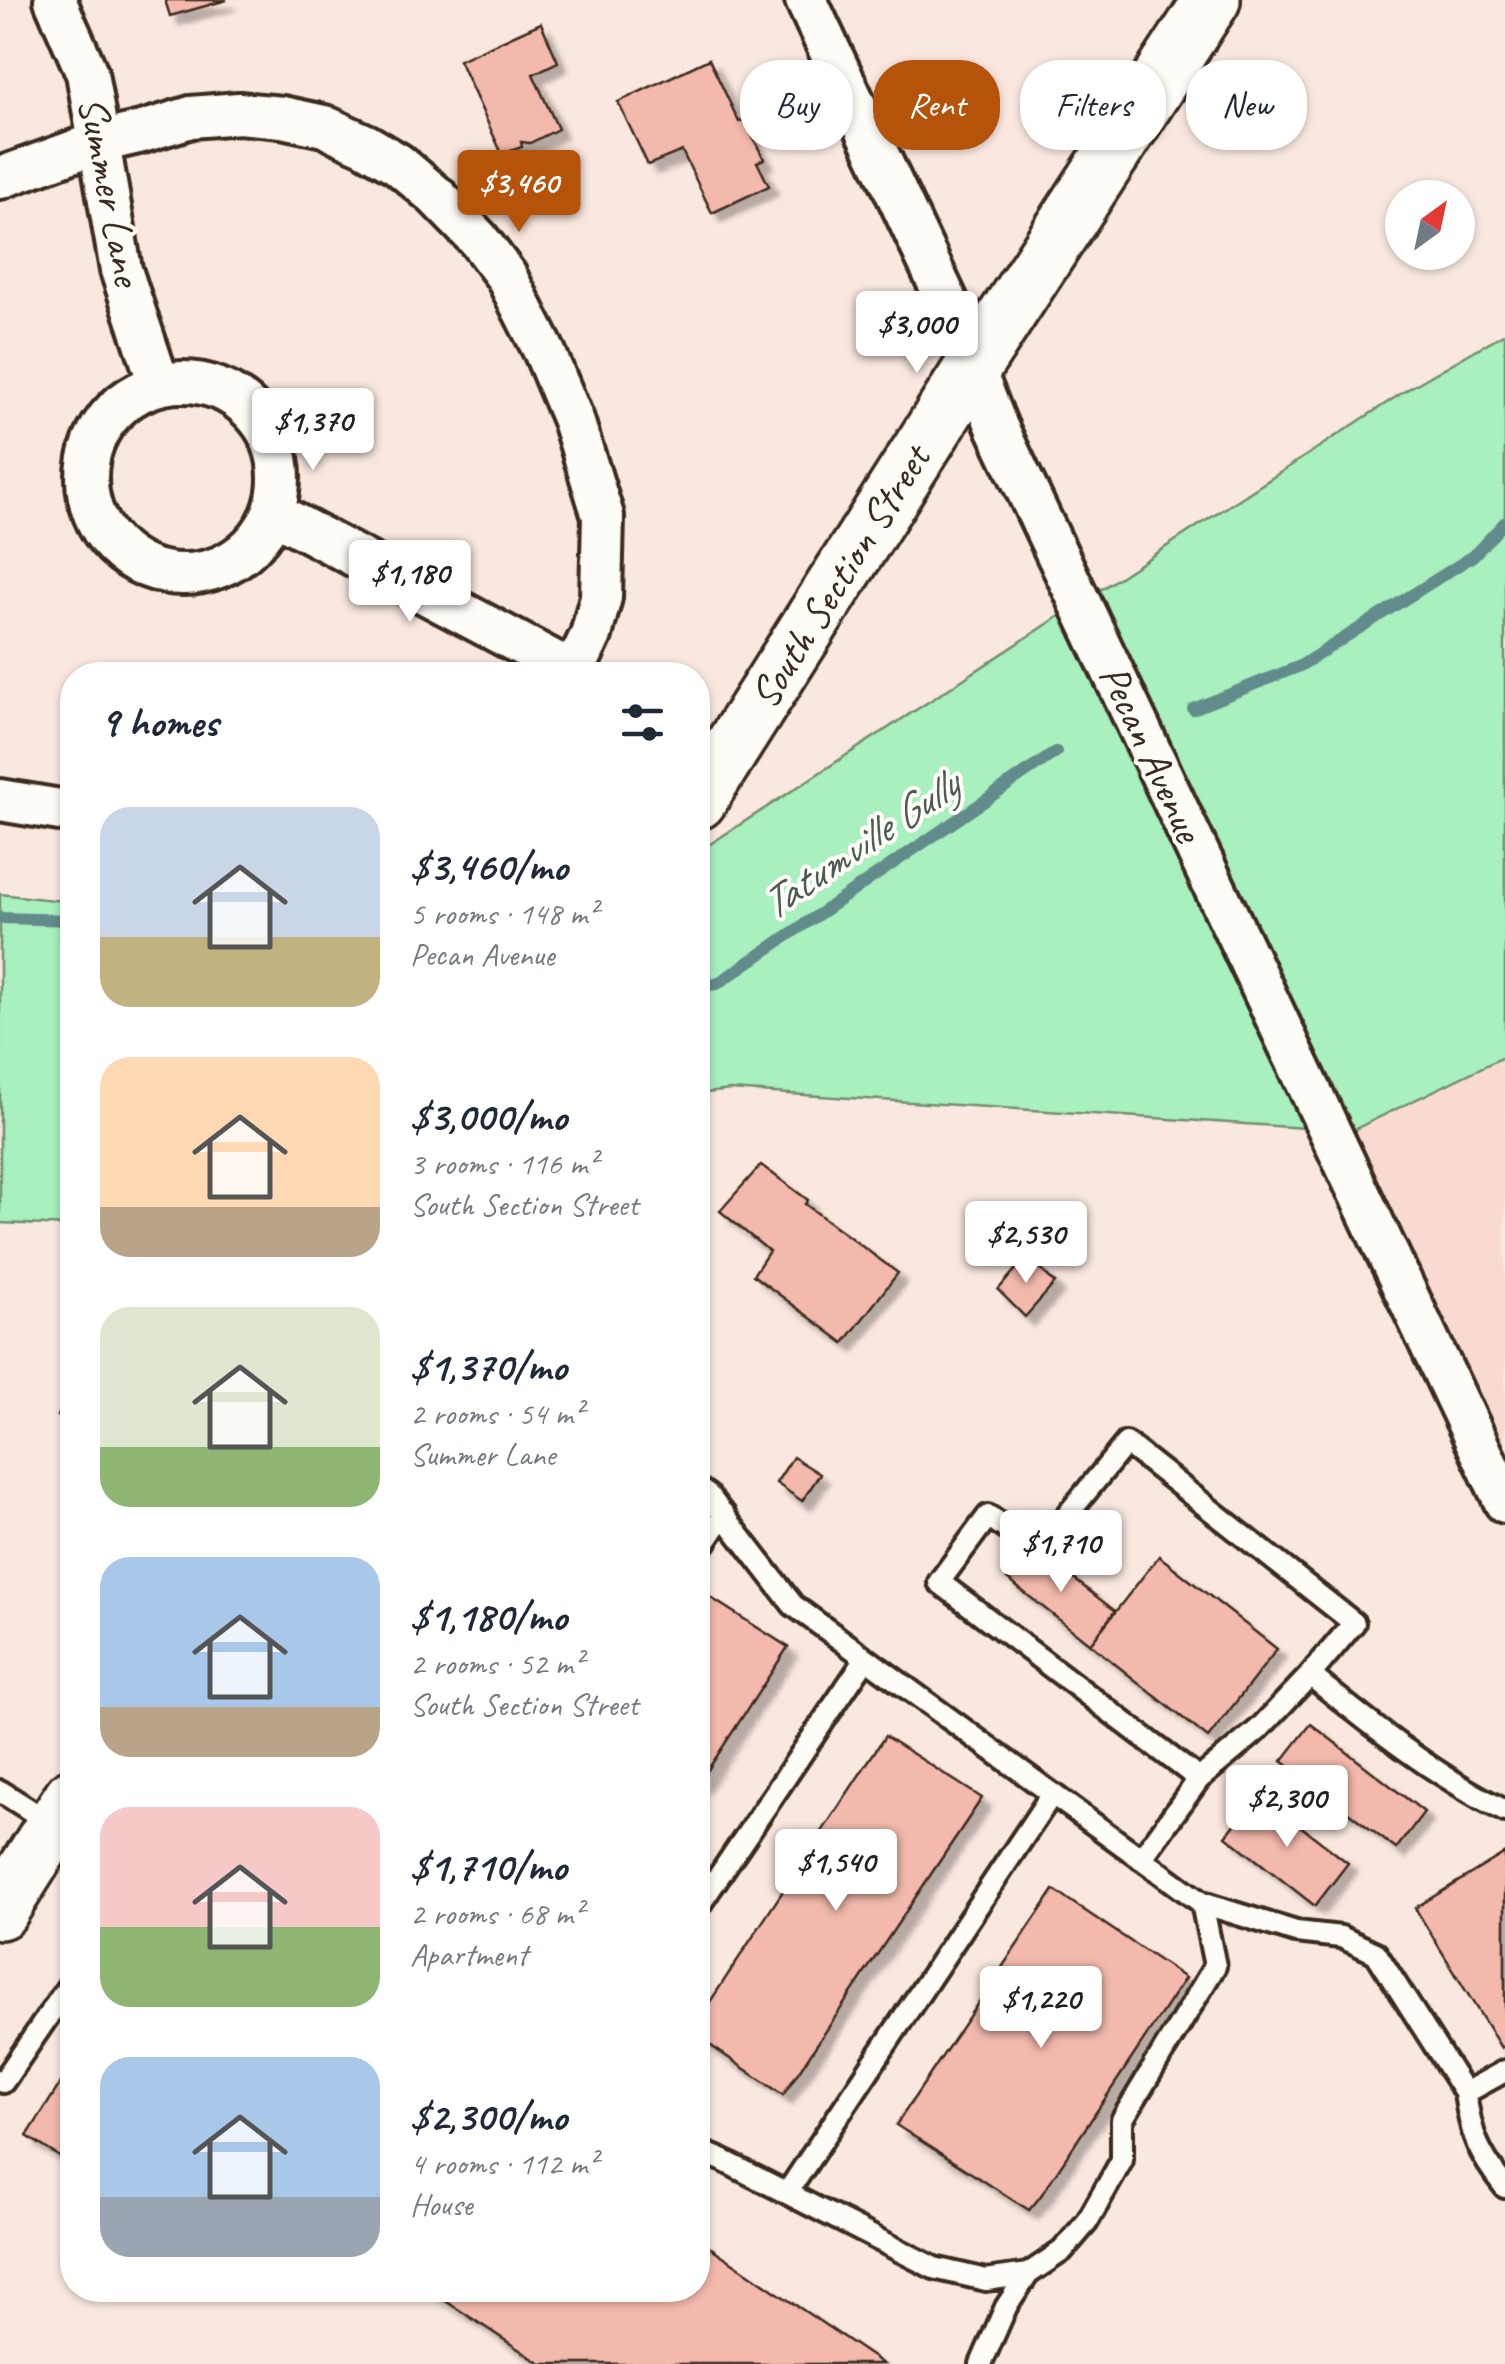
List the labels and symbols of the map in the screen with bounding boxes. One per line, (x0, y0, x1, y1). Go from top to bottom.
street label: Summer Lane (66, 92, 155, 293)
pin: $3,460 (438, 150, 600, 235)
north arrow (1385, 180, 1475, 270)
pin: $3,000 (836, 291, 998, 376)
pin: $1,370 (232, 388, 394, 473)
street label: South Section Street (738, 432, 944, 718)
pin: $1,180 (329, 540, 491, 625)
street label: Pecan Avenue (1087, 656, 1216, 852)
water label: Tatumville Gully (748, 754, 975, 933)
pin: $2,530 (945, 1201, 1107, 1286)
pin: $1,710 (980, 1510, 1142, 1595)
pin: $2,300 (1206, 1765, 1368, 1850)
pin: $1,540 (755, 1829, 917, 1914)
pin: $1,220 (960, 1966, 1122, 2051)

